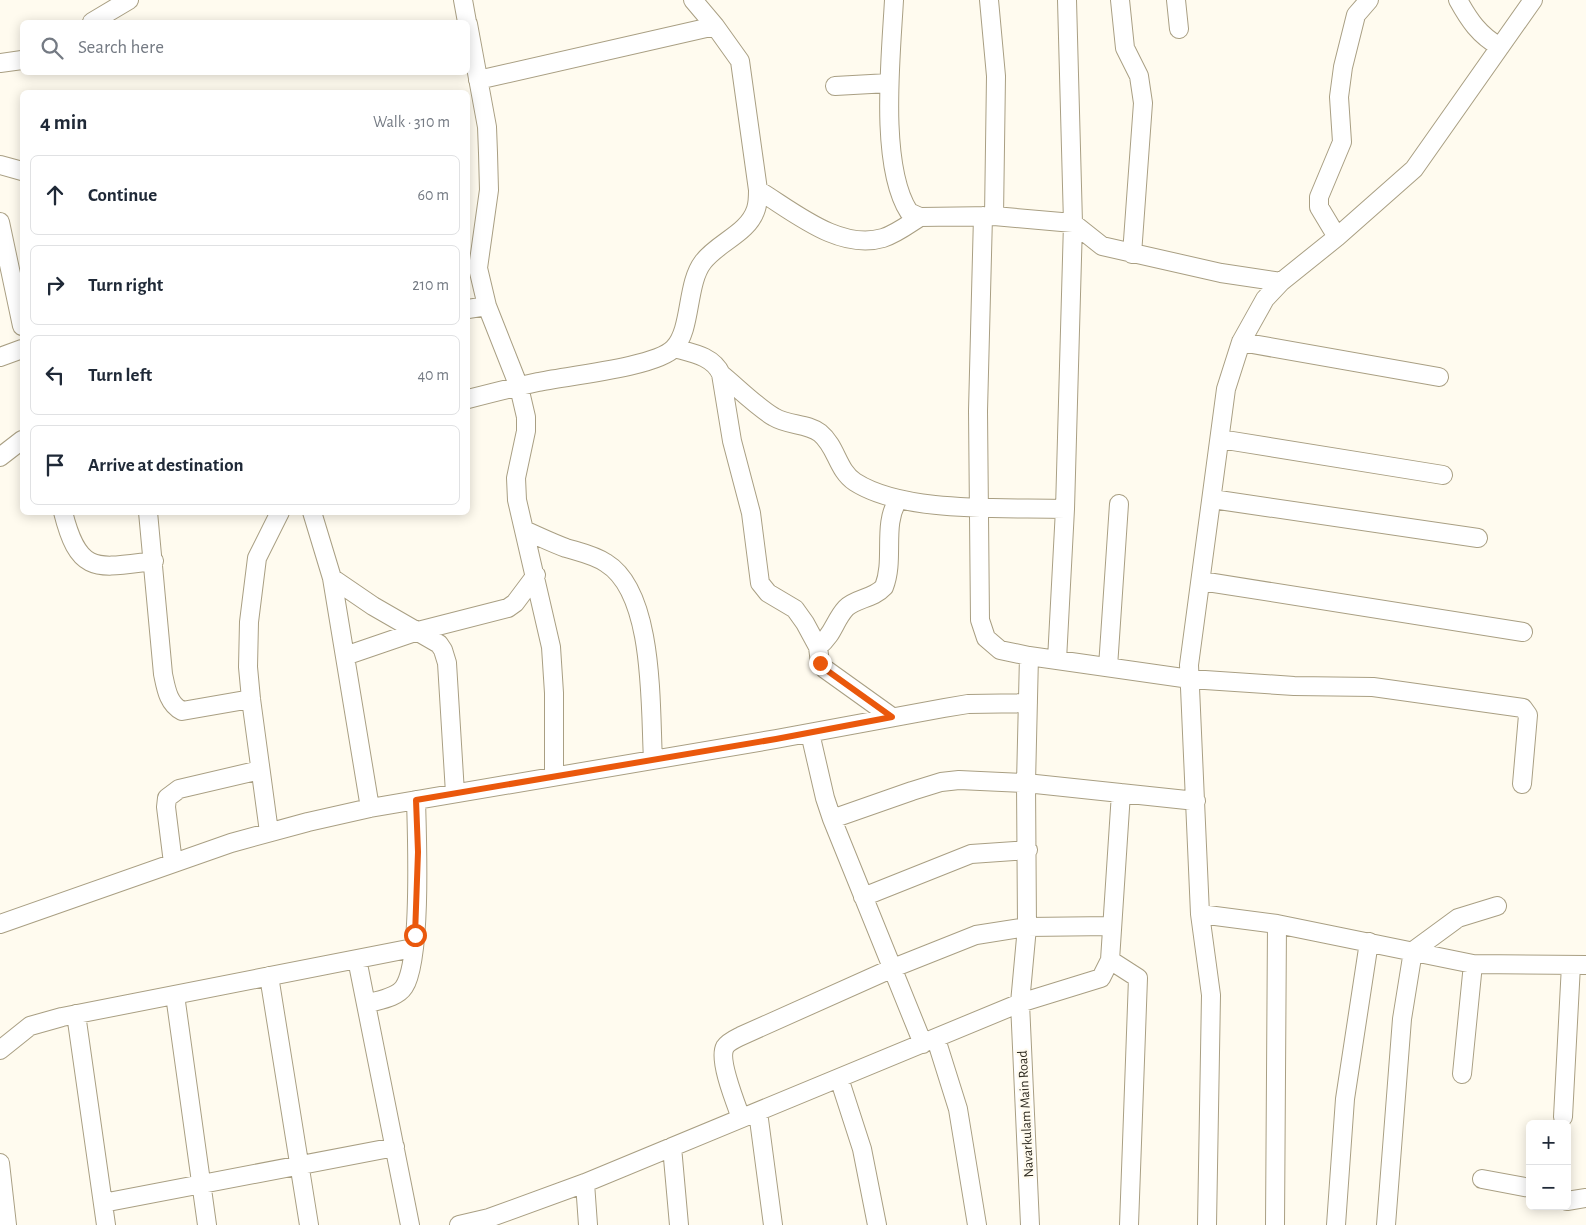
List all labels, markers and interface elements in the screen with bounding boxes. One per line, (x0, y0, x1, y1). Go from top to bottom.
search box (20, 20, 470, 75)
icon: search (38, 34, 66, 62)
text: Search here (78, 38, 164, 57)
text: 4 min (40, 112, 87, 133)
text: Walk · 310 m (373, 114, 450, 130)
icon: ahead (41, 181, 69, 209)
text: Continue (88, 186, 157, 205)
text: 60 m (418, 187, 449, 203)
icon: right (41, 271, 69, 299)
text: Turn right (88, 276, 163, 295)
text: 210 m (412, 277, 449, 293)
icon: left (41, 361, 69, 389)
text: Turn left (88, 366, 152, 385)
text: 40 m (417, 367, 449, 383)
icon: arrive (41, 451, 69, 479)
text: Arrive at destination (88, 456, 244, 475)
route end (809, 652, 832, 675)
route start (404, 924, 427, 947)
street label: Navarkulam Main Road (1016, 1050, 1036, 1178)
map controls (1526, 1120, 1571, 1210)
button: + (1526, 1120, 1571, 1165)
button: − (1526, 1165, 1571, 1210)

